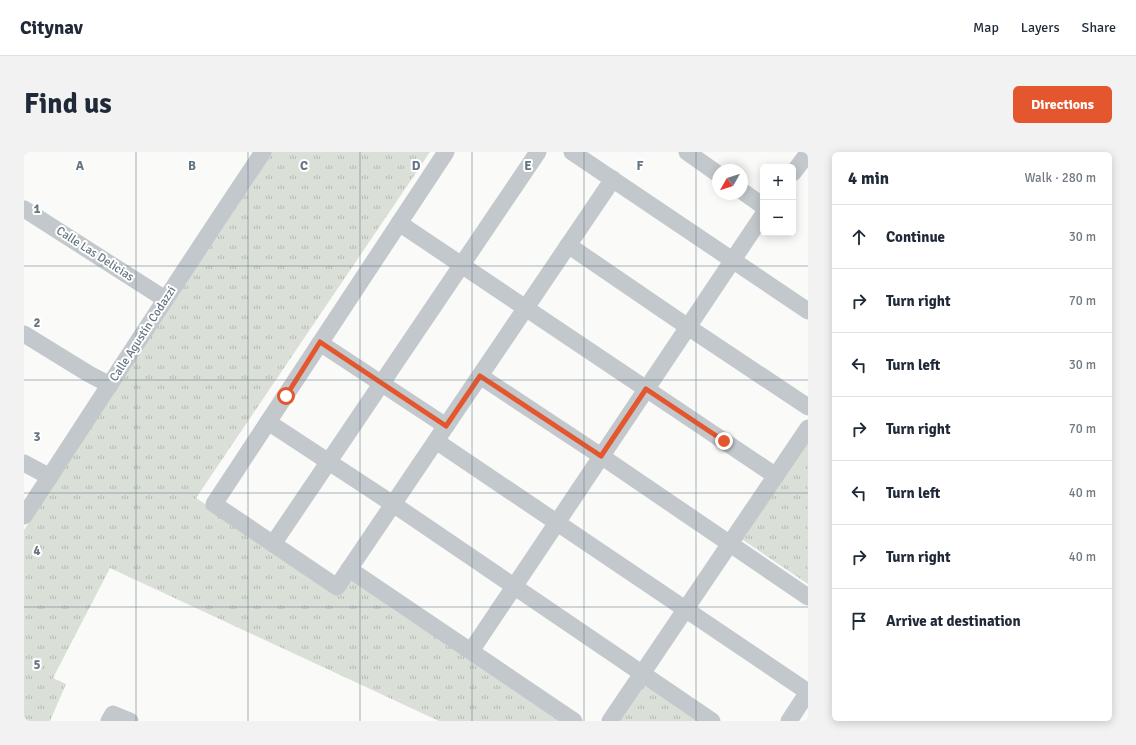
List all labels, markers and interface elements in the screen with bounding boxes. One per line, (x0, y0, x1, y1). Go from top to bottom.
text: Citynav (20, 16, 83, 40)
text: Map (973, 19, 999, 36)
text: Layers (1021, 19, 1060, 36)
text: Share (1082, 19, 1116, 36)
button: Directions (1013, 86, 1112, 123)
text: Find us (24, 87, 112, 121)
text: A (76, 158, 85, 174)
text: B (188, 158, 196, 174)
text: C (300, 158, 308, 174)
text: D (412, 158, 421, 174)
text: E (524, 158, 532, 174)
text: F (637, 158, 644, 174)
north arrow (712, 164, 748, 200)
map controls (760, 164, 796, 236)
button: + (760, 164, 796, 200)
text: 4 min (848, 168, 889, 189)
text: Walk · 280 m (1025, 170, 1096, 186)
button: − (760, 200, 796, 236)
text: 1 (33, 201, 41, 217)
street label: Calle Las Delicias (53, 223, 137, 285)
icon: ahead (848, 226, 870, 248)
text: Continue (886, 228, 945, 246)
text: 30 m (1069, 229, 1096, 245)
street label: Calle Agustín Codazzi (107, 284, 179, 384)
icon: right (848, 290, 870, 312)
text: Turn right (886, 292, 951, 310)
text: 70 m (1069, 293, 1096, 309)
text: 2 (33, 315, 41, 331)
icon: left (848, 354, 870, 376)
text: Turn left (886, 356, 940, 374)
text: 30 m (1069, 357, 1096, 373)
route start (277, 387, 295, 405)
icon: right (848, 418, 870, 440)
text: Turn right (886, 420, 951, 438)
text: 70 m (1069, 421, 1096, 437)
text: 3 (33, 429, 41, 445)
route end (715, 432, 733, 450)
icon: left (848, 482, 870, 504)
text: Turn left (886, 484, 940, 502)
text: 40 m (1069, 485, 1096, 501)
text: 4 (33, 543, 41, 559)
icon: right (848, 546, 870, 568)
text: Turn right (886, 548, 951, 566)
text: 40 m (1069, 549, 1096, 565)
icon: arrive (848, 610, 870, 632)
text: Arrive at destination (886, 612, 1021, 630)
text: 5 (33, 657, 41, 673)

